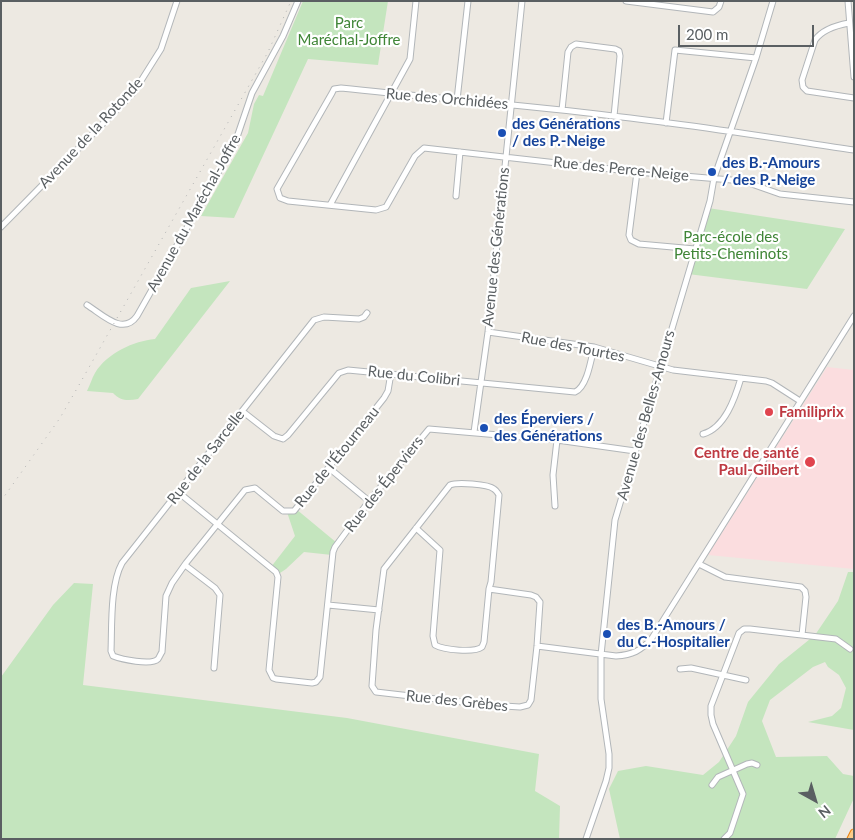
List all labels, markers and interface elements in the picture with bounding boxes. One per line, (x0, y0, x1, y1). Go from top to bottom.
park label: Parc Maréchal-Joffre (298, 14, 400, 49)
scale bar (680, 15, 816, 47)
text: 200 m (686, 25, 728, 43)
street label: Avenue de la Rotonde (35, 74, 147, 192)
street label: Rue des Orchidées (385, 85, 509, 113)
place label: des Générations / des P.-Neige (512, 115, 620, 150)
marker: des Générations / des P.-Neige (496, 127, 508, 139)
street label: Avenue du Maréchal-Joffre (143, 131, 245, 295)
street label: Rue des Perce-Neige (552, 153, 690, 185)
place label: des B.-Amours / des P.-Neige (722, 154, 820, 189)
street label: Avenue des Générations (479, 166, 513, 328)
marker: des B.-Amours / des P.-Neige (706, 166, 718, 178)
park label: Parc-école des Petits-Cheminots (674, 228, 788, 263)
street label: Rue des Tourtes (520, 328, 626, 366)
street label: Avenue des Belles-Amours (613, 328, 679, 502)
street label: Rue du Colibri (367, 362, 461, 390)
street label: Rue de l'Étourneau (291, 403, 383, 511)
place label: Familiprix (779, 403, 844, 421)
street label: Rue de la Sarcelle (164, 406, 248, 508)
marker: Familiprix (763, 406, 775, 418)
place label: des Éperviers / des Générations (494, 410, 602, 445)
marker: des Éperviers / des Générations (478, 422, 490, 434)
street label: Rue des Éperviers (341, 432, 427, 536)
place label: Centre de santé Paul-Gilbert (694, 444, 799, 479)
marker: Centre de santé Paul-Gilbert (803, 455, 817, 469)
place label: des B.-Amours / du C.-Hospitalier (617, 616, 730, 651)
marker: des B.-Amours / du C.-Hospitalier (601, 628, 613, 640)
street label: Rue des Grèbes (405, 687, 509, 715)
north arrow (790, 775, 840, 825)
text: N (815, 802, 834, 822)

